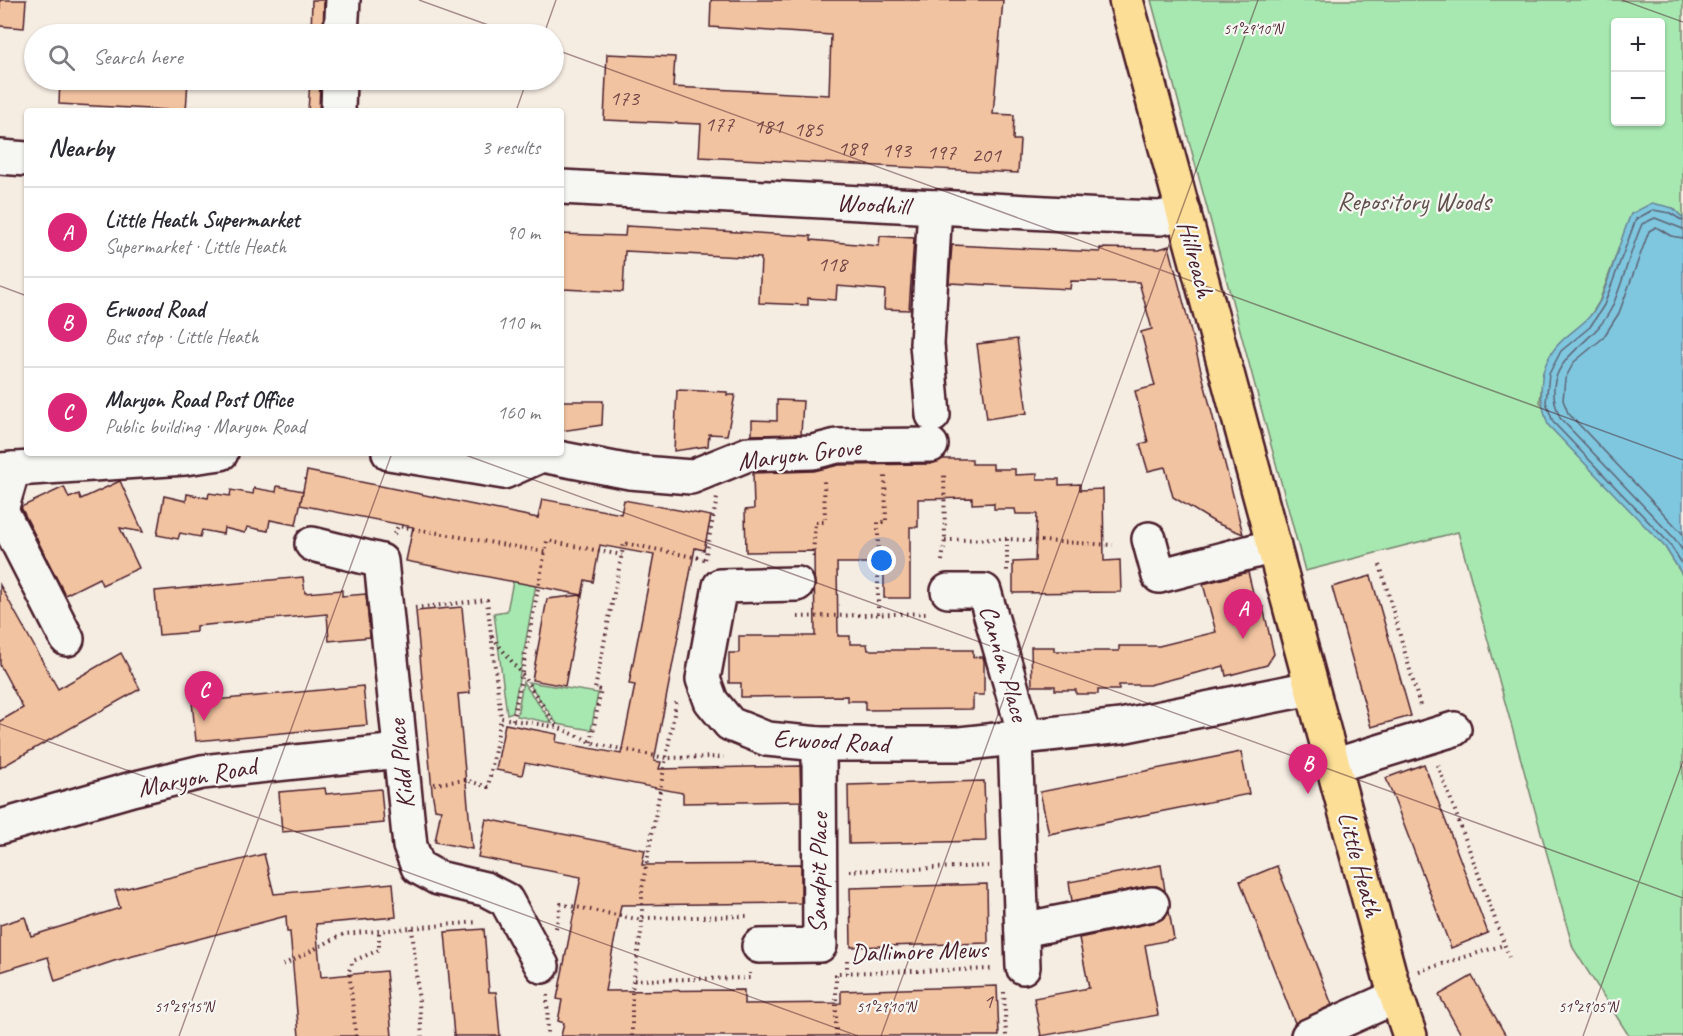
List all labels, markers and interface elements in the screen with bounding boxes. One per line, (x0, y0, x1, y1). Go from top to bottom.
map controls (1611, 18, 1665, 126)
button: + (1611, 18, 1665, 72)
text: 51°29'10"N (1223, 20, 1286, 39)
search box (24, 24, 564, 90)
icon: search (45, 41, 78, 74)
text: Search here (93, 43, 183, 71)
button: − (1611, 72, 1665, 126)
house number: 173 (609, 84, 641, 112)
house number: 177 (704, 110, 735, 138)
house number: 181 (753, 112, 784, 140)
house number: 185 (793, 115, 824, 143)
text: Nearby (48, 131, 113, 164)
house number: 189 (837, 134, 869, 162)
text: 3 results (481, 135, 540, 160)
house number: 193 (881, 136, 913, 164)
house number: 197 (926, 138, 957, 166)
house number: 201 (971, 141, 1002, 169)
park label: Repository Woods (1337, 185, 1493, 218)
street label: Woodhill (836, 186, 915, 223)
text: Little Heath Supermarket (105, 206, 299, 234)
street label: Hillreach (1170, 217, 1222, 302)
text: A (62, 220, 73, 245)
text: 90 m (506, 220, 540, 245)
text: Supermarket · Little Heath (105, 234, 286, 259)
house number: 118 (817, 250, 849, 278)
text: Erwood Road (105, 296, 205, 324)
text: B (62, 310, 73, 335)
text: 110 m (497, 310, 540, 335)
text: Bus stop · Little Heath (105, 324, 259, 349)
text: Maryon Road Post Office (105, 386, 292, 414)
text: C (63, 400, 72, 425)
text: 160 m (497, 400, 540, 425)
text: Public building · Maryon Road (105, 414, 306, 439)
street label: Maryon Grove (736, 430, 865, 478)
your location (867, 546, 896, 575)
pin: A (1224, 590, 1262, 639)
street label: Cannon Place (972, 601, 1037, 727)
pin: C (184, 672, 224, 721)
street label: Kidd Place (380, 716, 422, 810)
street label: Erwood Road (772, 721, 893, 761)
pin: B (1288, 744, 1328, 794)
street label: Maryon Road (135, 749, 263, 805)
street label: Little Heath (1330, 808, 1390, 921)
street label: Sandpit Place (800, 810, 836, 934)
street label: Dallimore Mews (850, 932, 990, 970)
house number: 1 (983, 987, 994, 1015)
text: 51°29'15"N (154, 998, 217, 1017)
text: 51°29'10"N (856, 998, 919, 1017)
text: 51°29'05"N (1558, 998, 1621, 1017)

